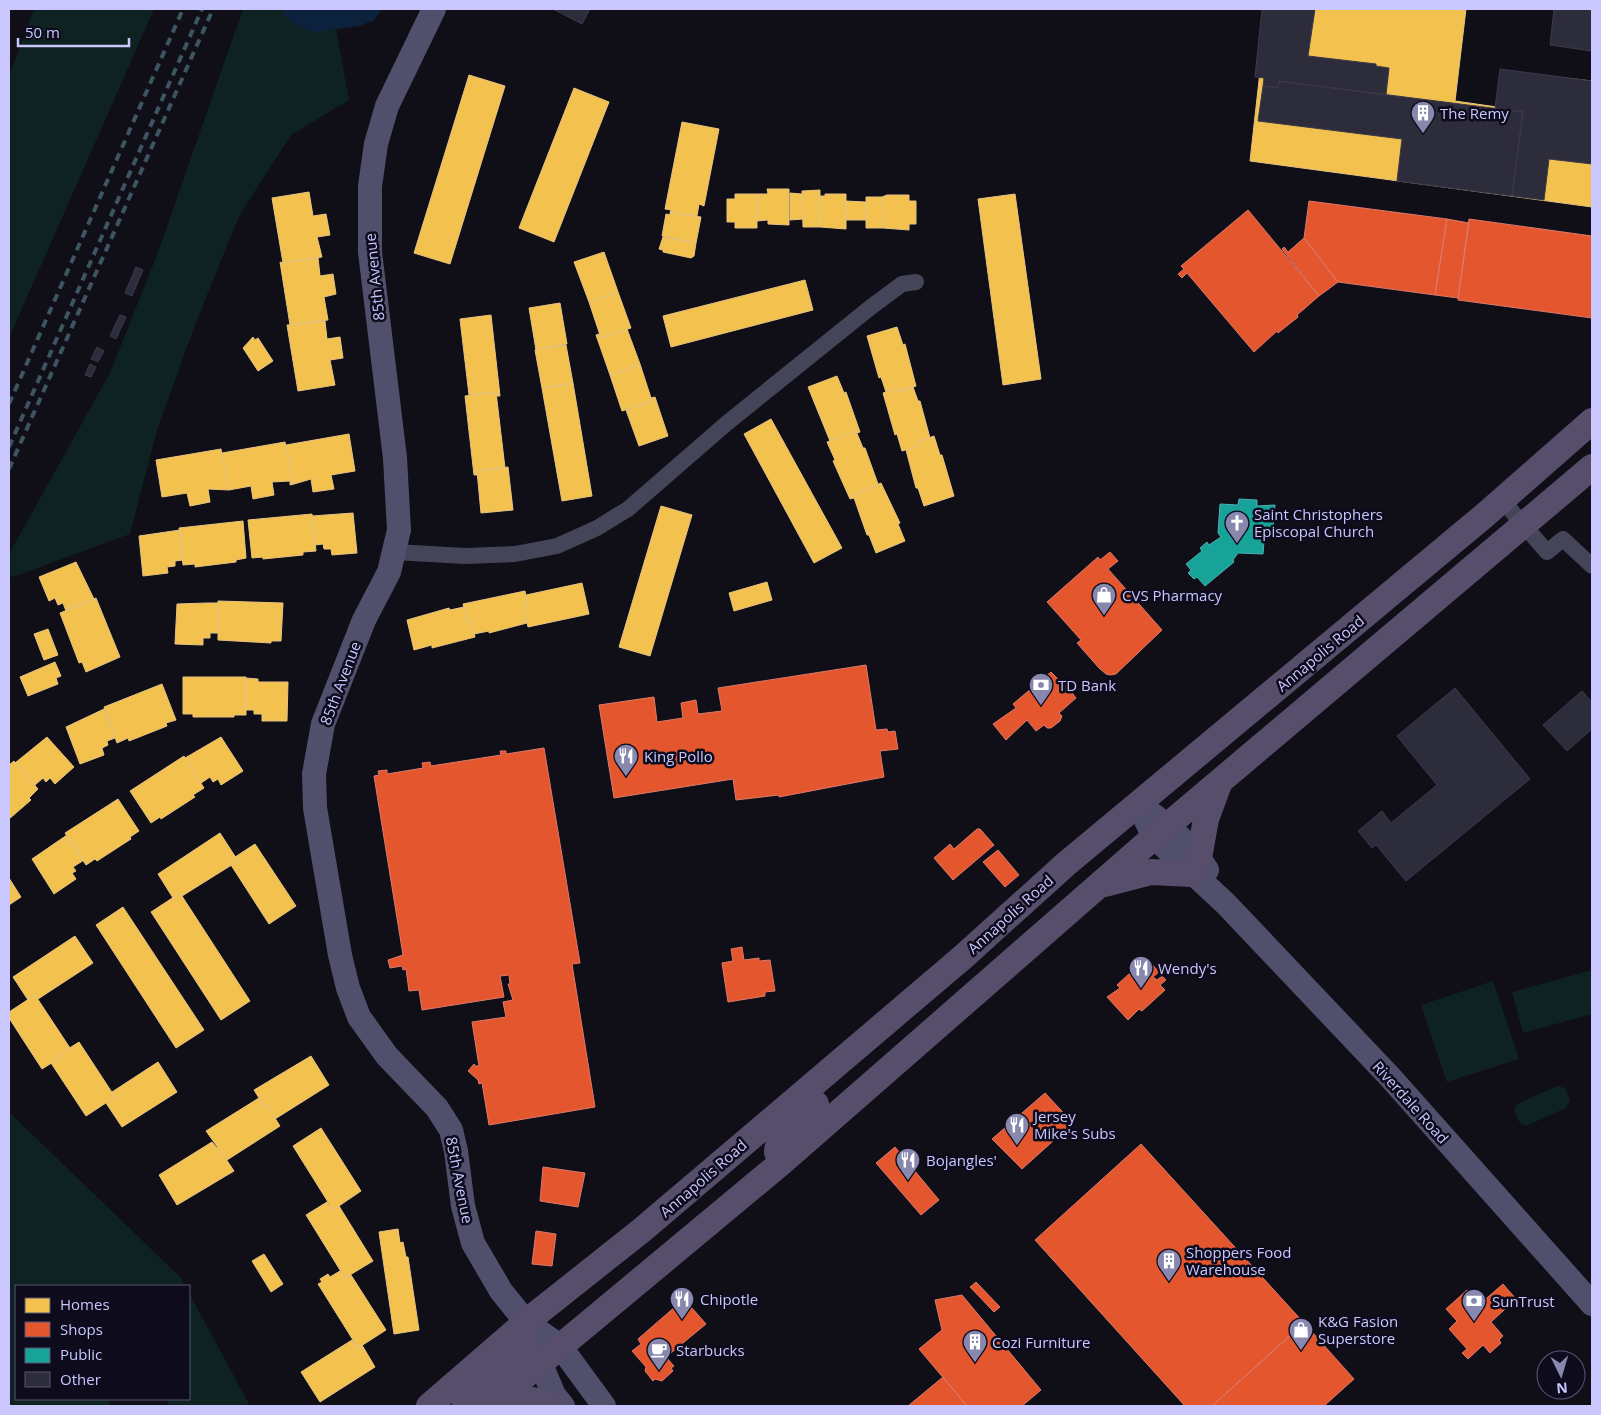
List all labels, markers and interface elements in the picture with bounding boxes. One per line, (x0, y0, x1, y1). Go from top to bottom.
scale bar (18, 15, 129, 47)
text: 50 m (25, 22, 60, 42)
building icon: The Remy (1410, 100, 1436, 134)
place label: The Remy (1440, 103, 1509, 123)
street label: 85th Avenue (359, 232, 389, 322)
place label: Saint Christophers Episcopal Church (1254, 504, 1383, 541)
church icon: Saint Christophers Episcopal Church (1224, 510, 1250, 544)
shop icon: CVS Pharmacy (1091, 582, 1117, 616)
place label: CVS Pharmacy (1122, 585, 1223, 605)
street label: Annapolis Road (1272, 610, 1368, 696)
street label: 85th Avenue (315, 638, 365, 728)
bank icon: TD Bank (1028, 672, 1054, 706)
place label: TD Bank (1058, 675, 1116, 695)
restaurant icon: King Pollo (613, 743, 639, 777)
place label: King Pollo (644, 746, 713, 766)
street label: Annapolis Road (963, 870, 1057, 958)
restaurant icon: Wendy's (1128, 955, 1154, 989)
place label: Wendy's (1158, 958, 1217, 978)
street label: Riverdale Road (1369, 1056, 1453, 1148)
place label: Jersey Mike's Subs (1032, 1106, 1116, 1143)
restaurant icon: Jersey Mike's Subs (1004, 1112, 1030, 1146)
street label: 85th Avenue (442, 1135, 478, 1225)
street label: Annapolis Road (655, 1135, 751, 1221)
restaurant icon: Bojangles' (895, 1147, 921, 1181)
place label: Bojangles' (926, 1150, 997, 1170)
place label: Shoppers Food Warehouse (1186, 1242, 1291, 1279)
building icon: Shoppers Food Warehouse (1156, 1248, 1182, 1282)
legend (15, 1285, 190, 1400)
restaurant icon: Chipotle (669, 1286, 695, 1320)
bank icon: SunTrust (1461, 1288, 1487, 1322)
place label: Chipotle (700, 1289, 758, 1309)
place label: SunTrust (1492, 1291, 1555, 1311)
text: Homes (60, 1294, 110, 1314)
place label: K&G Fasion Superstore (1318, 1311, 1398, 1348)
shop icon: K&G Fasion Superstore (1288, 1317, 1314, 1351)
text: Shops (60, 1319, 103, 1339)
building icon: Cozi Furniture (962, 1329, 988, 1363)
place label: Cozi Furniture (992, 1332, 1090, 1352)
cafe icon: Starbucks (646, 1337, 672, 1371)
place label: Starbucks (676, 1340, 745, 1360)
text: Public (60, 1344, 102, 1364)
north arrow (1536, 1350, 1586, 1400)
text: Other (60, 1369, 101, 1389)
text: N (1556, 1378, 1569, 1398)

